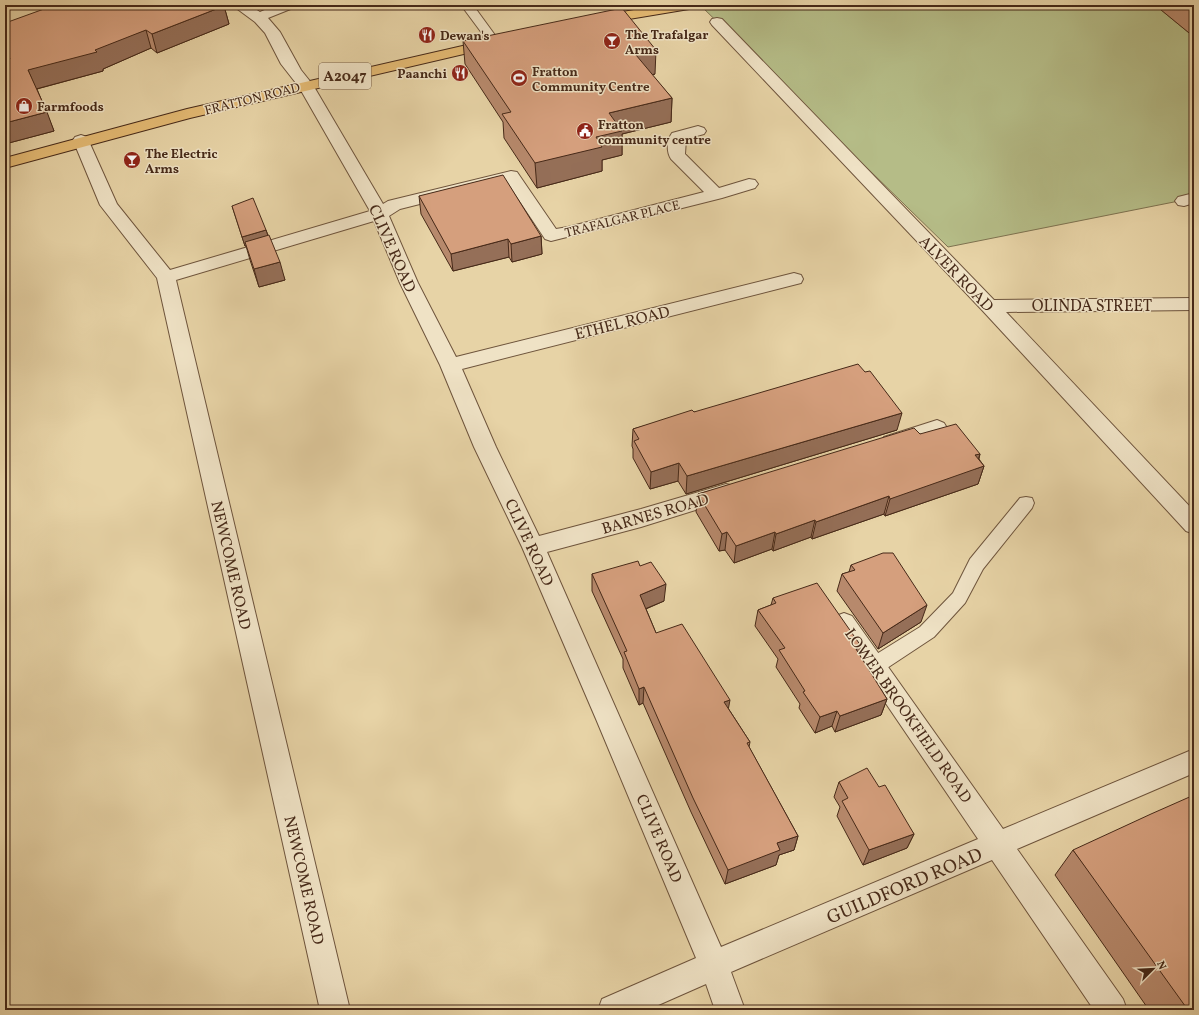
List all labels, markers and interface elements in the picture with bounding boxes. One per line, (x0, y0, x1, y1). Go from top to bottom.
restaurant icon: Dewan's (417, 25, 437, 45)
place label: The Trafalgar Arms (625, 27, 709, 60)
place label: Dewan's (440, 28, 490, 46)
bar icon: The Trafalgar Arms (602, 31, 622, 51)
road number: A2047 (319, 63, 371, 89)
restaurant icon: Paanchi (450, 63, 470, 83)
place label: Fratton Community Centre (532, 64, 650, 97)
place label: Paanchi (397, 66, 447, 84)
sports icon: Fratton Community Centre (509, 68, 529, 88)
street label: FRATTON ROAD (203, 79, 303, 121)
shop icon: Farmfoods (14, 96, 34, 116)
place label: Farmfoods (37, 99, 104, 117)
place label: Fratton community centre (598, 117, 711, 150)
public building icon: Fratton community centre (575, 121, 595, 141)
place label: The Electric Arms (145, 146, 218, 179)
bar icon: The Electric Arms (122, 150, 142, 170)
street label: TRAFALGAR PLACE (563, 197, 682, 243)
street label: CLIVE ROAD (362, 201, 420, 297)
street label: ALVER ROAD (913, 231, 998, 318)
street label: OLINDA STREET (1032, 296, 1152, 318)
street label: ETHEL ROAD (573, 301, 673, 346)
street label: BARNES ROAD (599, 489, 712, 541)
street label: CLIVE ROAD (498, 496, 558, 590)
street label: NEWCOME ROAD (205, 499, 256, 632)
street label: LOWER BROOKFIELD ROAD (838, 624, 976, 808)
street label: CLIVE ROAD (630, 791, 687, 887)
street label: NEWCOME ROAD (278, 814, 329, 947)
street label: GUILDFORD ROAD (823, 842, 987, 931)
north arrow (1133, 949, 1173, 989)
text: N (1152, 959, 1169, 972)

